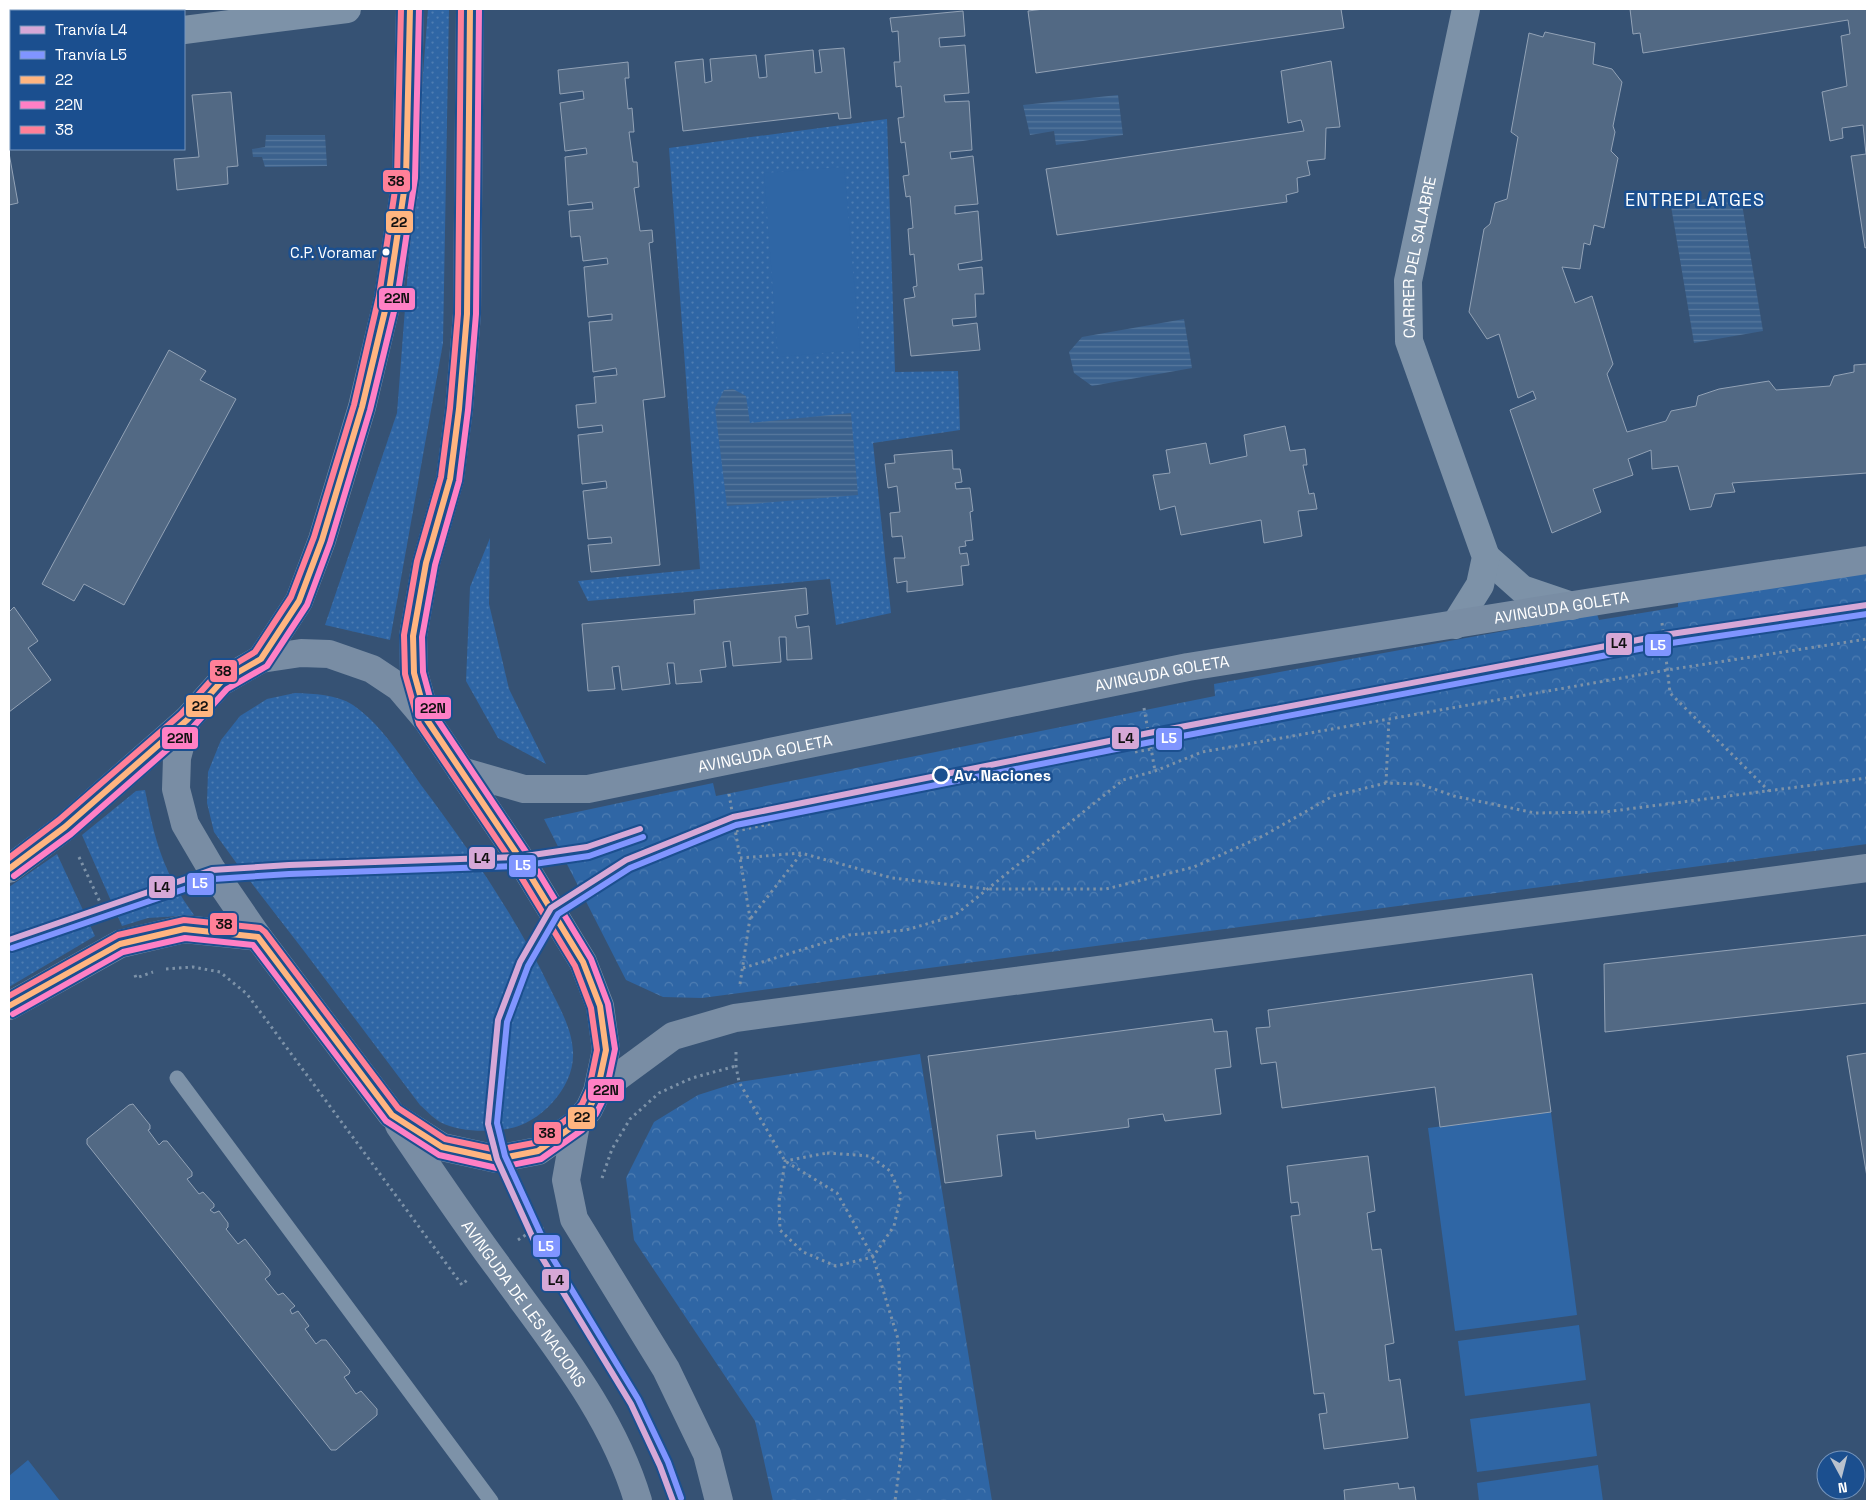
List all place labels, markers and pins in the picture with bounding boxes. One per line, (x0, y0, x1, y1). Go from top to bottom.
place label: C.P. Voramar (290, 243, 377, 262)
marker: C.P. Voramar (381, 247, 391, 257)
place label: Av. Naciones (954, 765, 1051, 786)
marker: Av. Naciones (932, 766, 950, 784)

